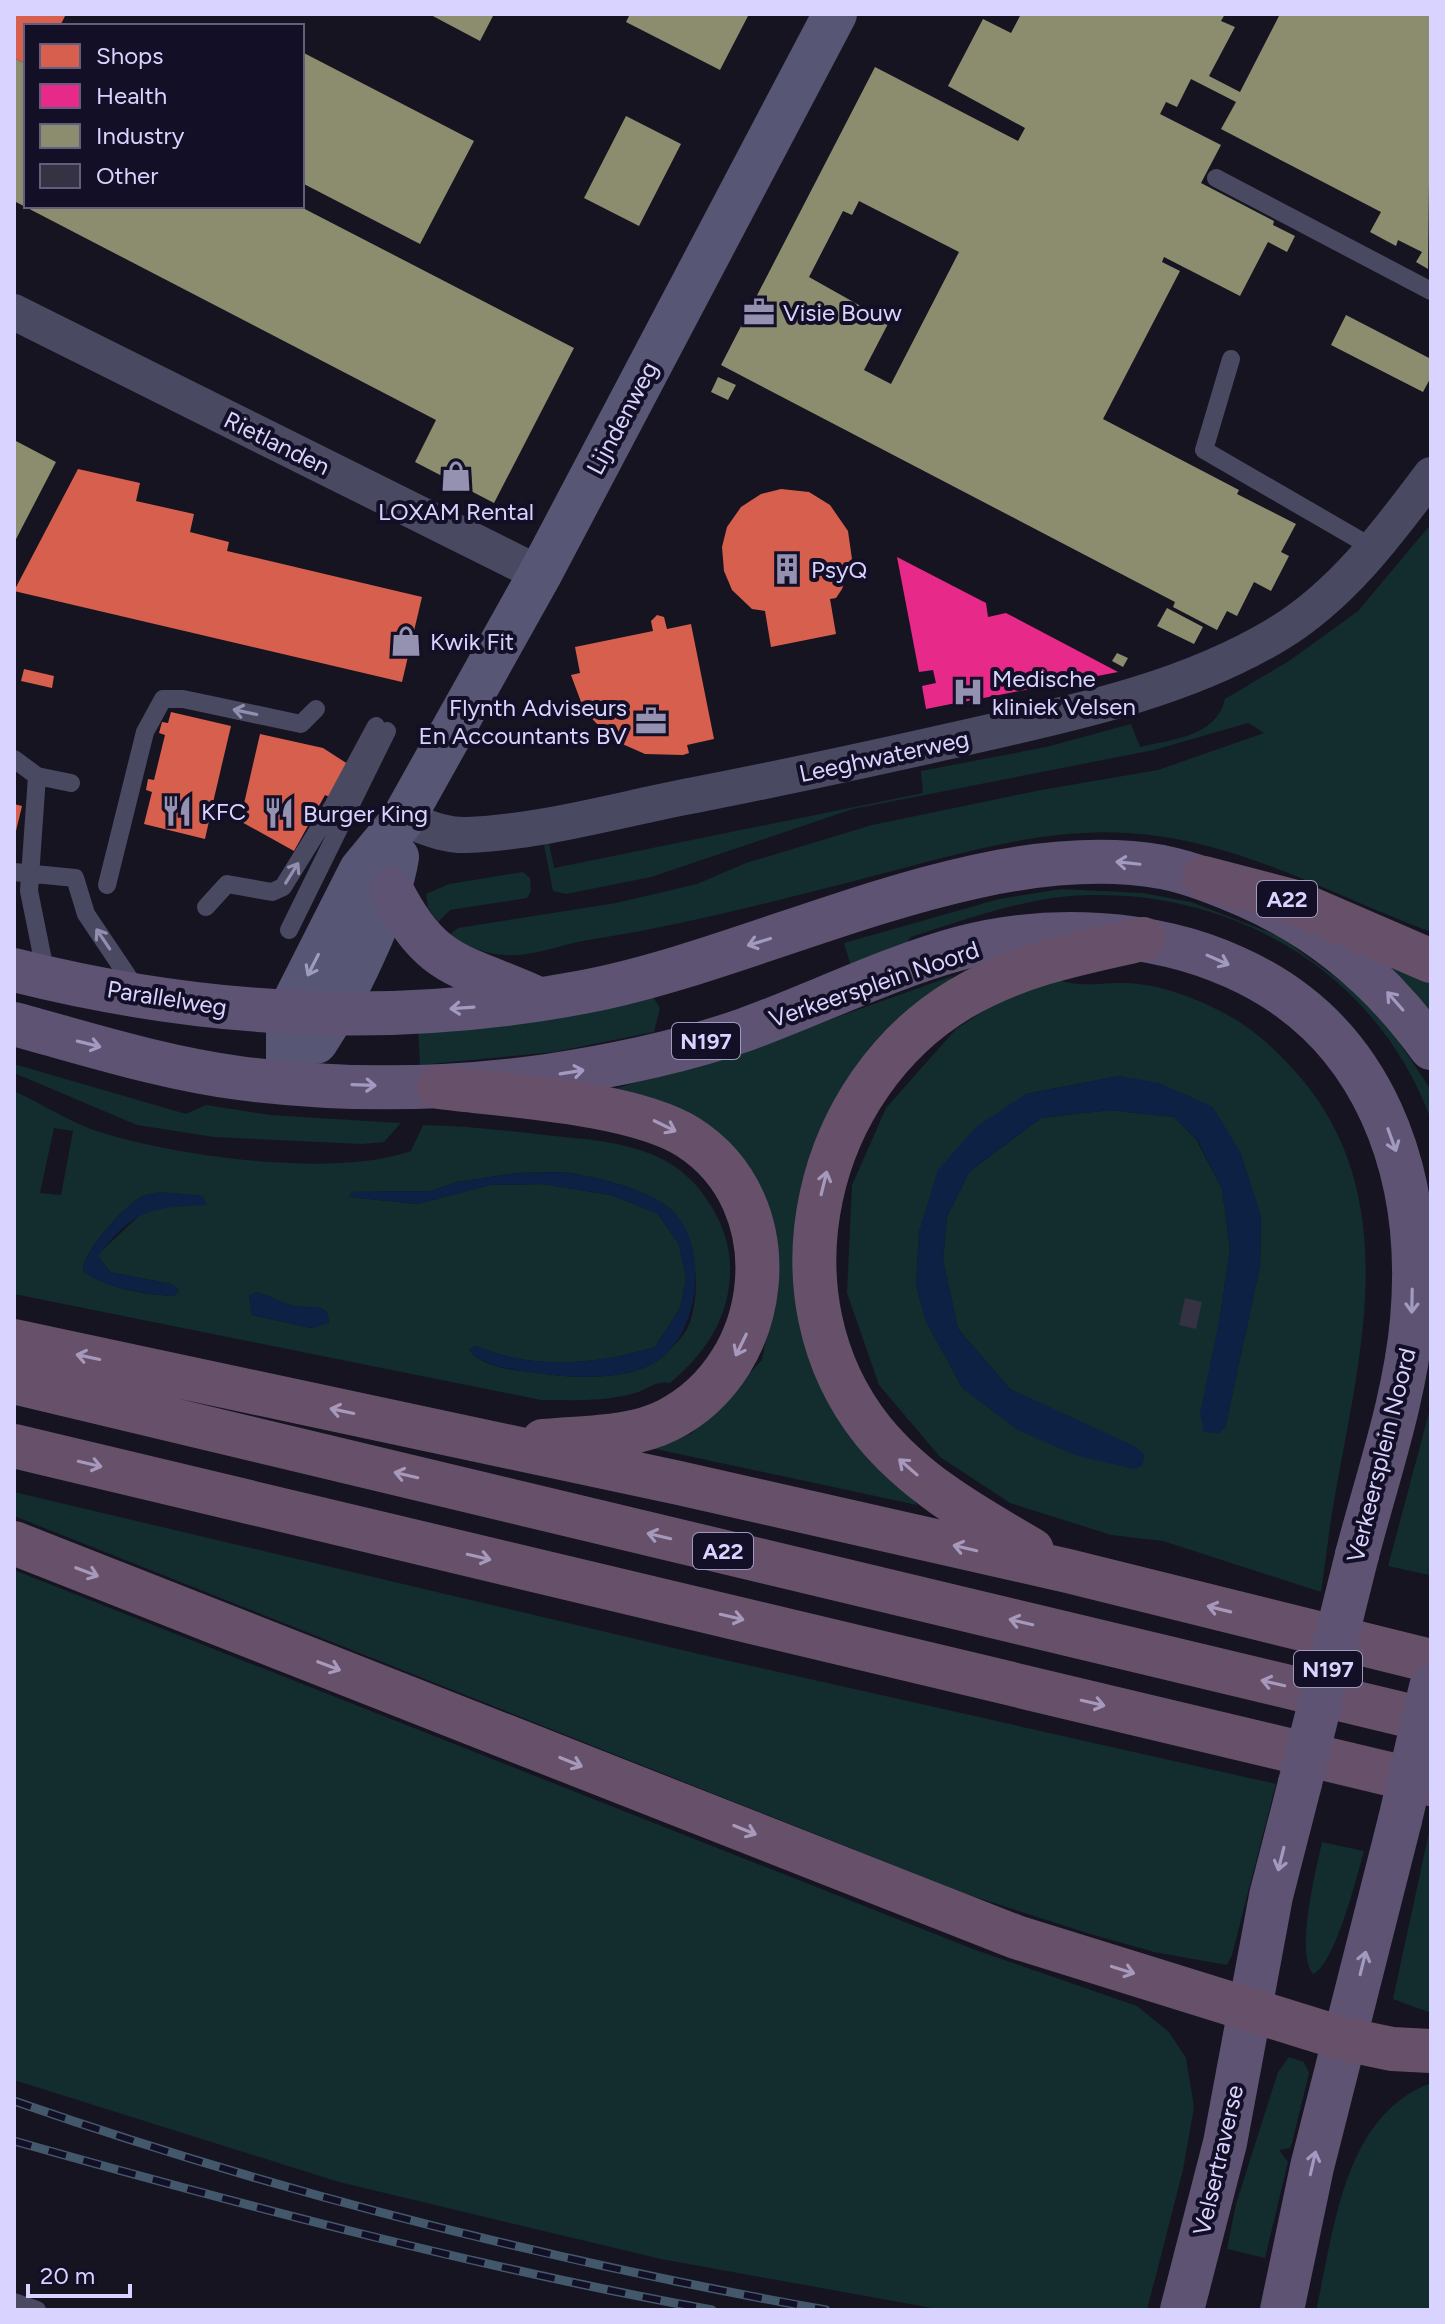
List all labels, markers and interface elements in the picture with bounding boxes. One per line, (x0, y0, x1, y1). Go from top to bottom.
legend (24, 24, 304, 208)
text: Shops (96, 41, 163, 70)
text: Health (96, 81, 167, 110)
text: Industry (96, 121, 185, 150)
text: Other (96, 161, 158, 190)
office icon: Visie Bouw (742, 295, 776, 329)
place label: Visie Bouw (783, 298, 902, 327)
street label: Lijndenweg (580, 356, 664, 480)
street label: Rietlanden (219, 405, 335, 481)
shop icon: LOXAM Rental (439, 459, 473, 493)
place label: LOXAM Rental (378, 497, 534, 526)
building icon: PsyQ (770, 552, 804, 586)
place label: PsyQ (811, 555, 867, 584)
shop icon: Kwik Fit (389, 624, 423, 658)
place label: Kwik Fit (430, 627, 514, 656)
place label: Medische kliniek Velsen (992, 664, 1136, 721)
hospital icon: Medische kliniek Velsen (951, 675, 985, 709)
place label: Flynth Adviseurs En Accountants BV (419, 693, 627, 750)
one-way arrow (233, 704, 259, 719)
office icon: Flynth Adviseurs En Accountants BV (634, 704, 668, 738)
street label: Leeghwaterweg (797, 724, 971, 788)
restaurant icon: KFC (160, 794, 194, 828)
restaurant icon: Burger King (262, 796, 296, 830)
place label: KFC (201, 797, 246, 826)
place label: Burger King (303, 799, 428, 828)
one-way arrow (1115, 856, 1142, 871)
one-way arrow (284, 862, 300, 885)
road number: A22 (1257, 881, 1317, 917)
one-way arrow (95, 929, 111, 951)
one-way arrow (746, 935, 772, 950)
street label: Verkeersplein Noord (765, 935, 983, 1033)
one-way arrow (304, 952, 320, 976)
one-way arrow (1205, 953, 1229, 968)
street label: Parallelweg (105, 974, 229, 1022)
one-way arrow (1386, 991, 1404, 1012)
one-way arrow (449, 1001, 476, 1016)
road number: N197 (672, 1023, 740, 1059)
one-way arrow (76, 1037, 102, 1052)
one-way arrow (559, 1063, 584, 1078)
one-way arrow (350, 1077, 377, 1092)
one-way arrow (653, 1119, 677, 1134)
one-way arrow (1386, 1127, 1400, 1152)
one-way arrow (817, 1170, 832, 1196)
one-way arrow (1404, 1287, 1420, 1314)
one-way arrow (733, 1332, 748, 1356)
street label: Verkeersplein Noord (1340, 1345, 1422, 1565)
one-way arrow (76, 1349, 101, 1364)
one-way arrow (330, 1403, 356, 1418)
one-way arrow (77, 1457, 102, 1472)
one-way arrow (899, 1458, 919, 1476)
one-way arrow (394, 1467, 419, 1482)
one-way arrow (646, 1527, 672, 1542)
road number: A22 (693, 1533, 753, 1569)
one-way arrow (953, 1540, 978, 1555)
one-way arrow (466, 1550, 491, 1565)
one-way arrow (74, 1566, 99, 1580)
one-way arrow (1207, 1600, 1233, 1615)
one-way arrow (719, 1610, 744, 1625)
one-way arrow (1008, 1614, 1034, 1629)
road number: N197 (1294, 1651, 1362, 1687)
one-way arrow (316, 1660, 341, 1675)
one-way arrow (1261, 1675, 1287, 1690)
one-way arrow (1079, 1696, 1105, 1711)
one-way arrow (558, 1755, 583, 1770)
one-way arrow (732, 1824, 757, 1838)
one-way arrow (1272, 1845, 1287, 1871)
one-way arrow (1357, 1951, 1372, 1976)
one-way arrow (1110, 1963, 1136, 1978)
street label: Velsertraverse (1187, 2082, 1249, 2238)
one-way arrow (1306, 2150, 1321, 2176)
scale bar (28, 2248, 130, 2298)
text: 20 m (40, 2261, 95, 2290)

